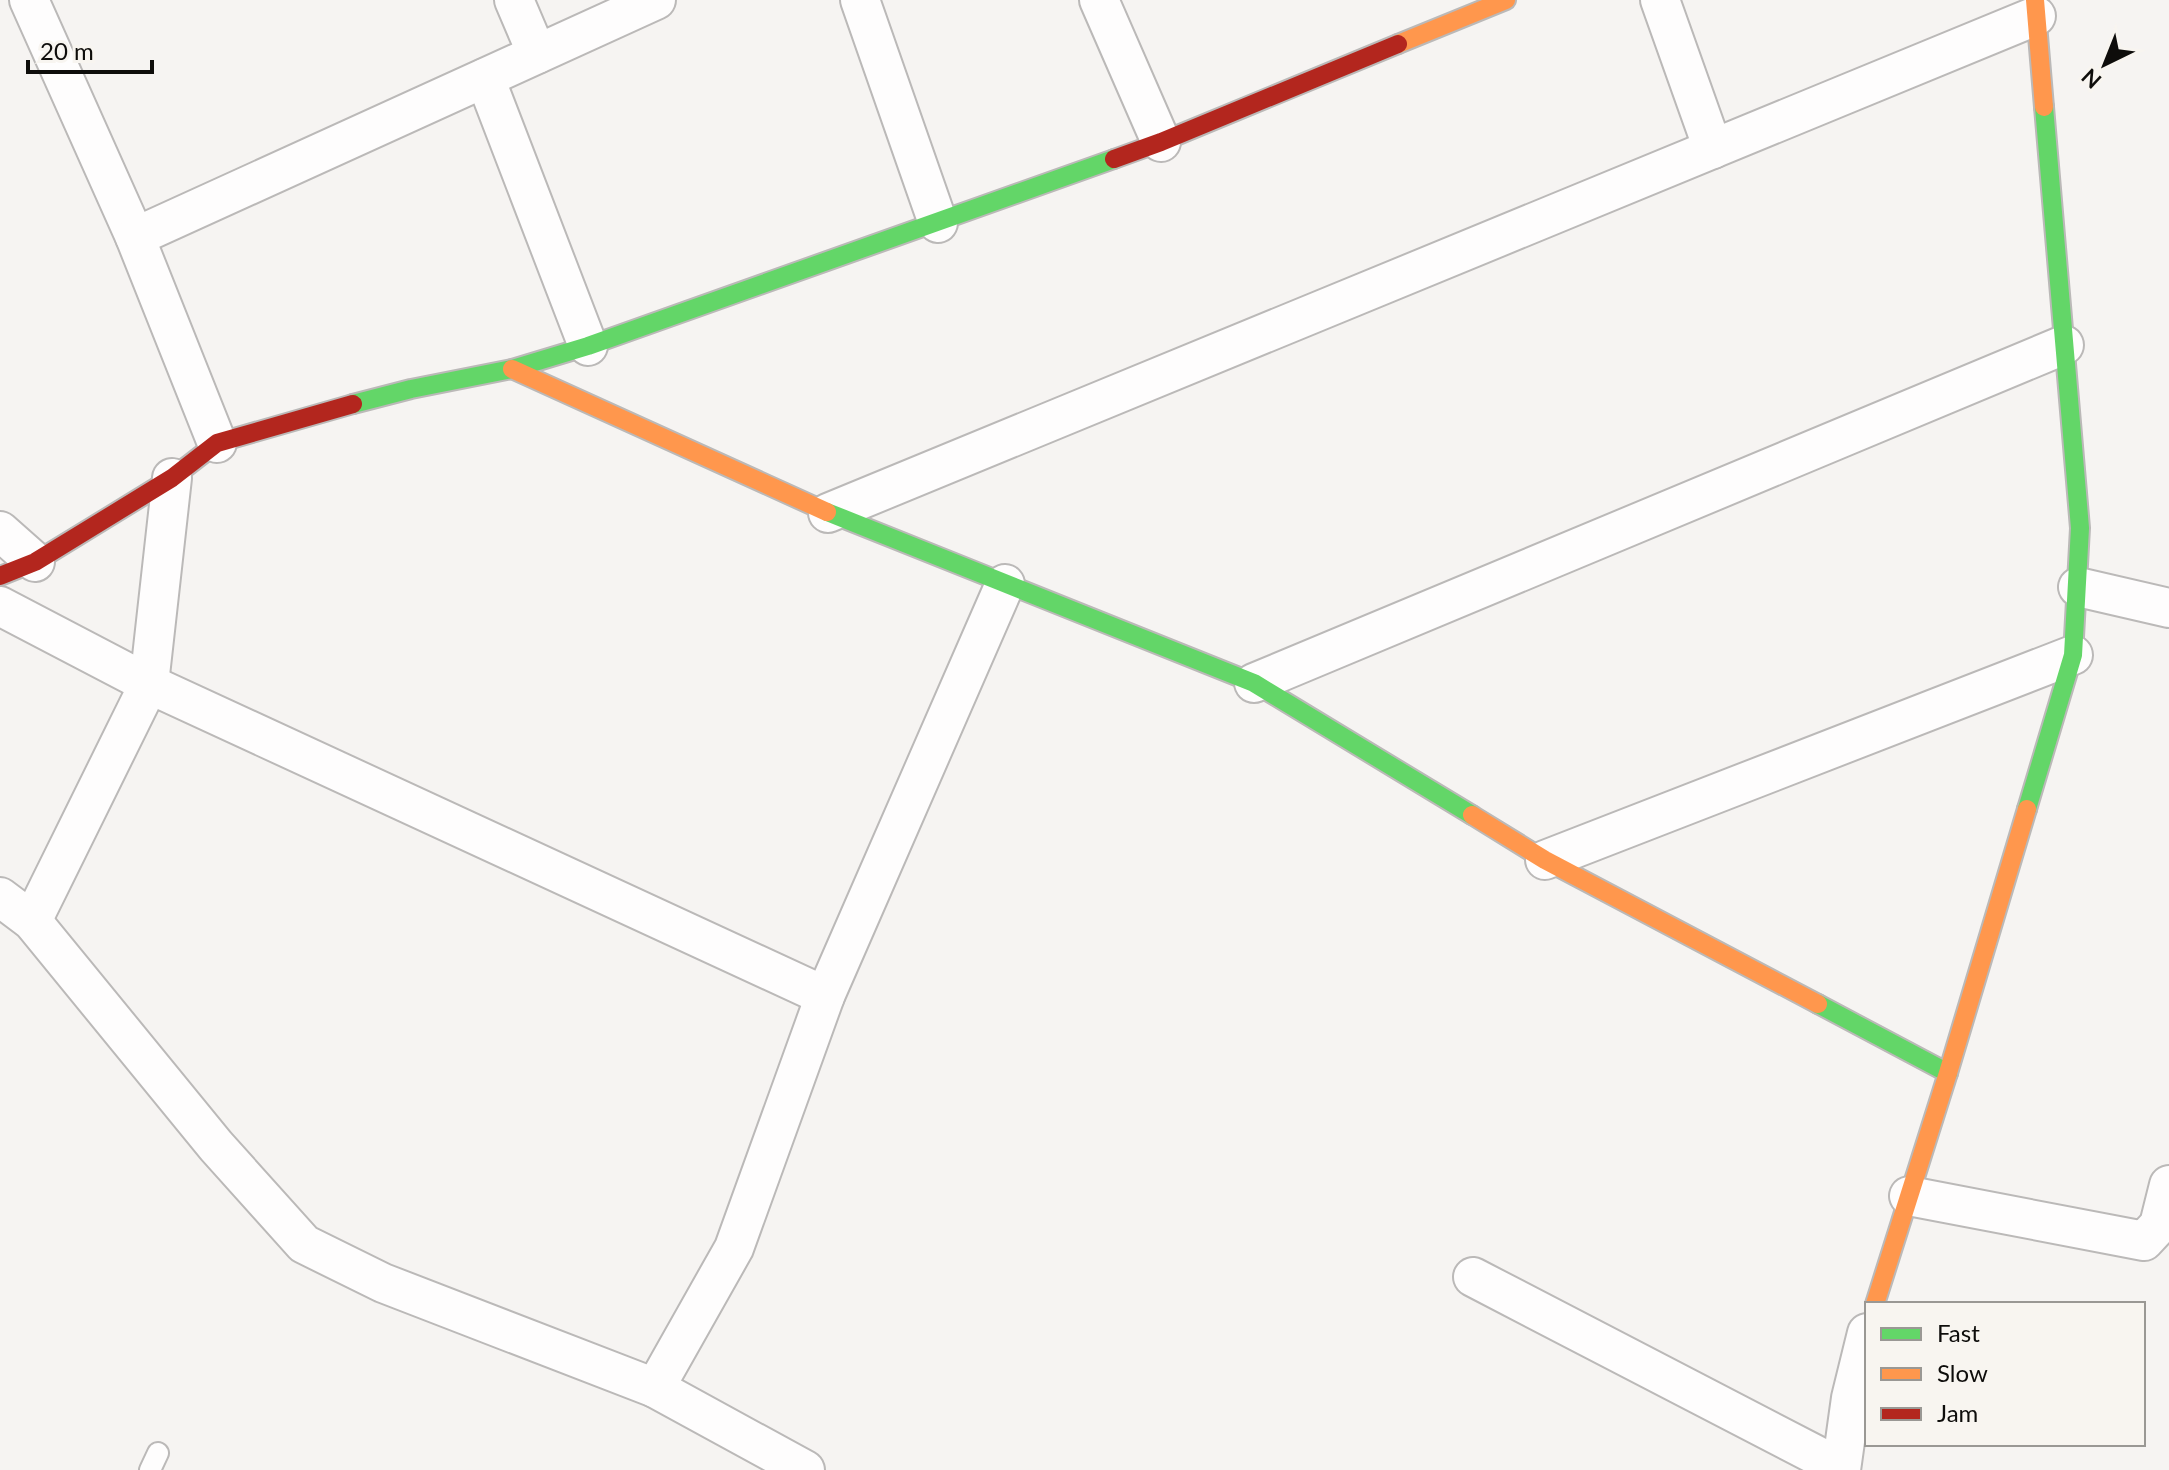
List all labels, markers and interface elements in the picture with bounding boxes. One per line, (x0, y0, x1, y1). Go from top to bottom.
scale bar (28, 24, 152, 74)
north arrow (2065, 24, 2145, 104)
text: 20 m (40, 36, 94, 65)
text: N (2076, 63, 2106, 95)
legend (1865, 1302, 2145, 1446)
text: Fast (1937, 1318, 1980, 1347)
text: Slow (1937, 1358, 1988, 1387)
text: Jam (1937, 1398, 1978, 1427)

